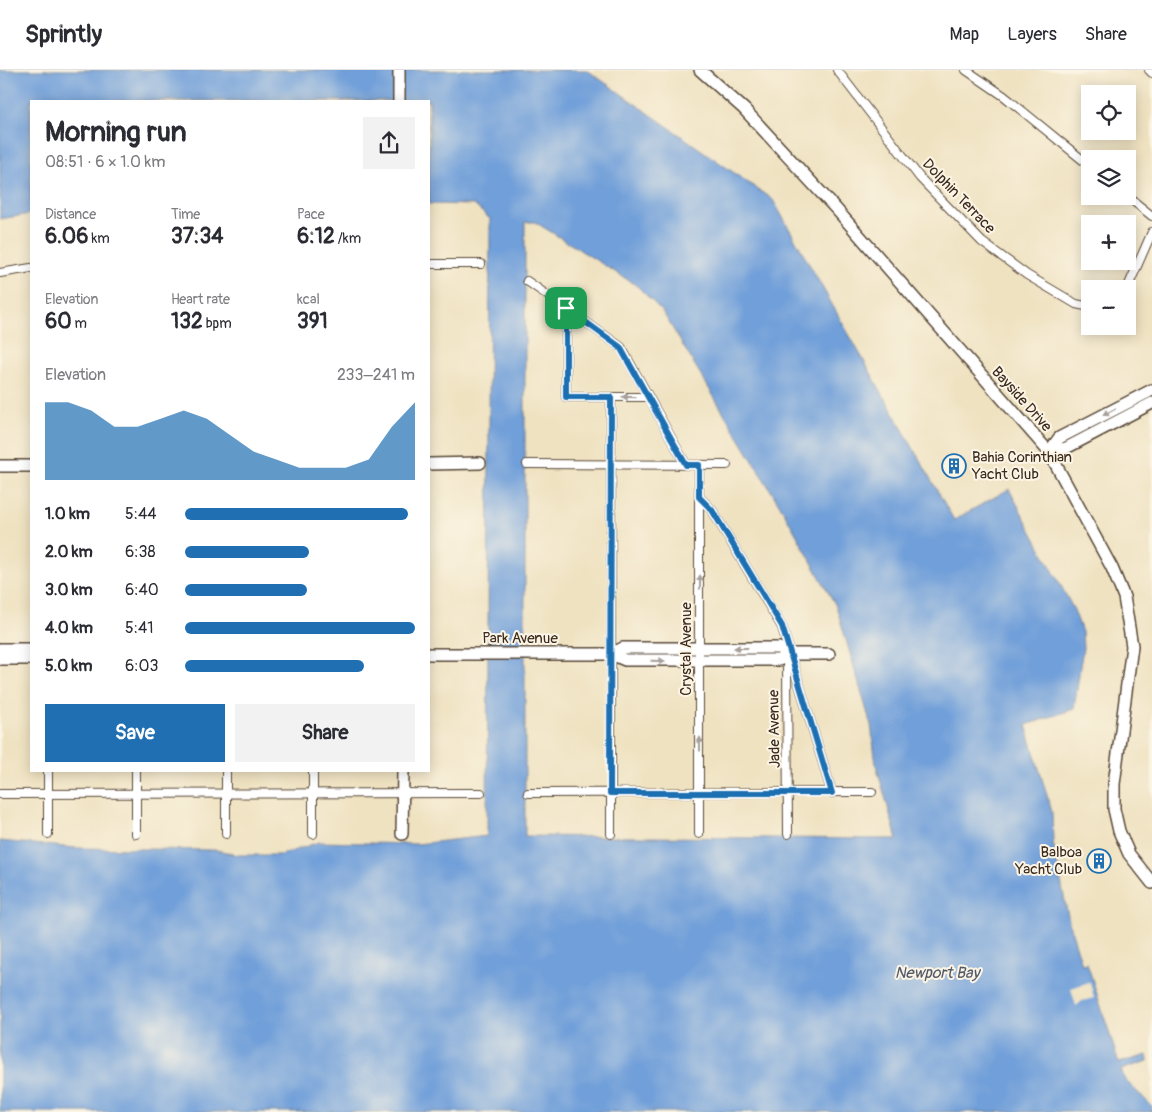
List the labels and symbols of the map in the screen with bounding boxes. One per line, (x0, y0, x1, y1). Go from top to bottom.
street label: Dolphin Terrace (918, 155, 1000, 238)
pin (545, 287, 587, 329)
street label: Bayside Drive (987, 363, 1056, 436)
one-way arrow (621, 393, 637, 401)
one-way arrow (1102, 408, 1116, 416)
place label: Bahia Corinthian Yacht Club (971, 448, 1072, 484)
building icon: Bahia Corinthian Yacht Club (941, 453, 967, 479)
one-way arrow (696, 573, 704, 589)
street label: Crystal Avenue (677, 602, 696, 696)
street label: Park Avenue (482, 629, 558, 648)
one-way arrow (732, 644, 748, 652)
one-way arrow (650, 657, 666, 665)
street label: Jade Avenue (764, 689, 785, 768)
one-way arrow (696, 736, 704, 752)
place label: Balboa Yacht Club (1014, 843, 1082, 879)
building icon: Balboa Yacht Club (1086, 848, 1112, 874)
water label: Newport Bay (895, 963, 981, 983)

